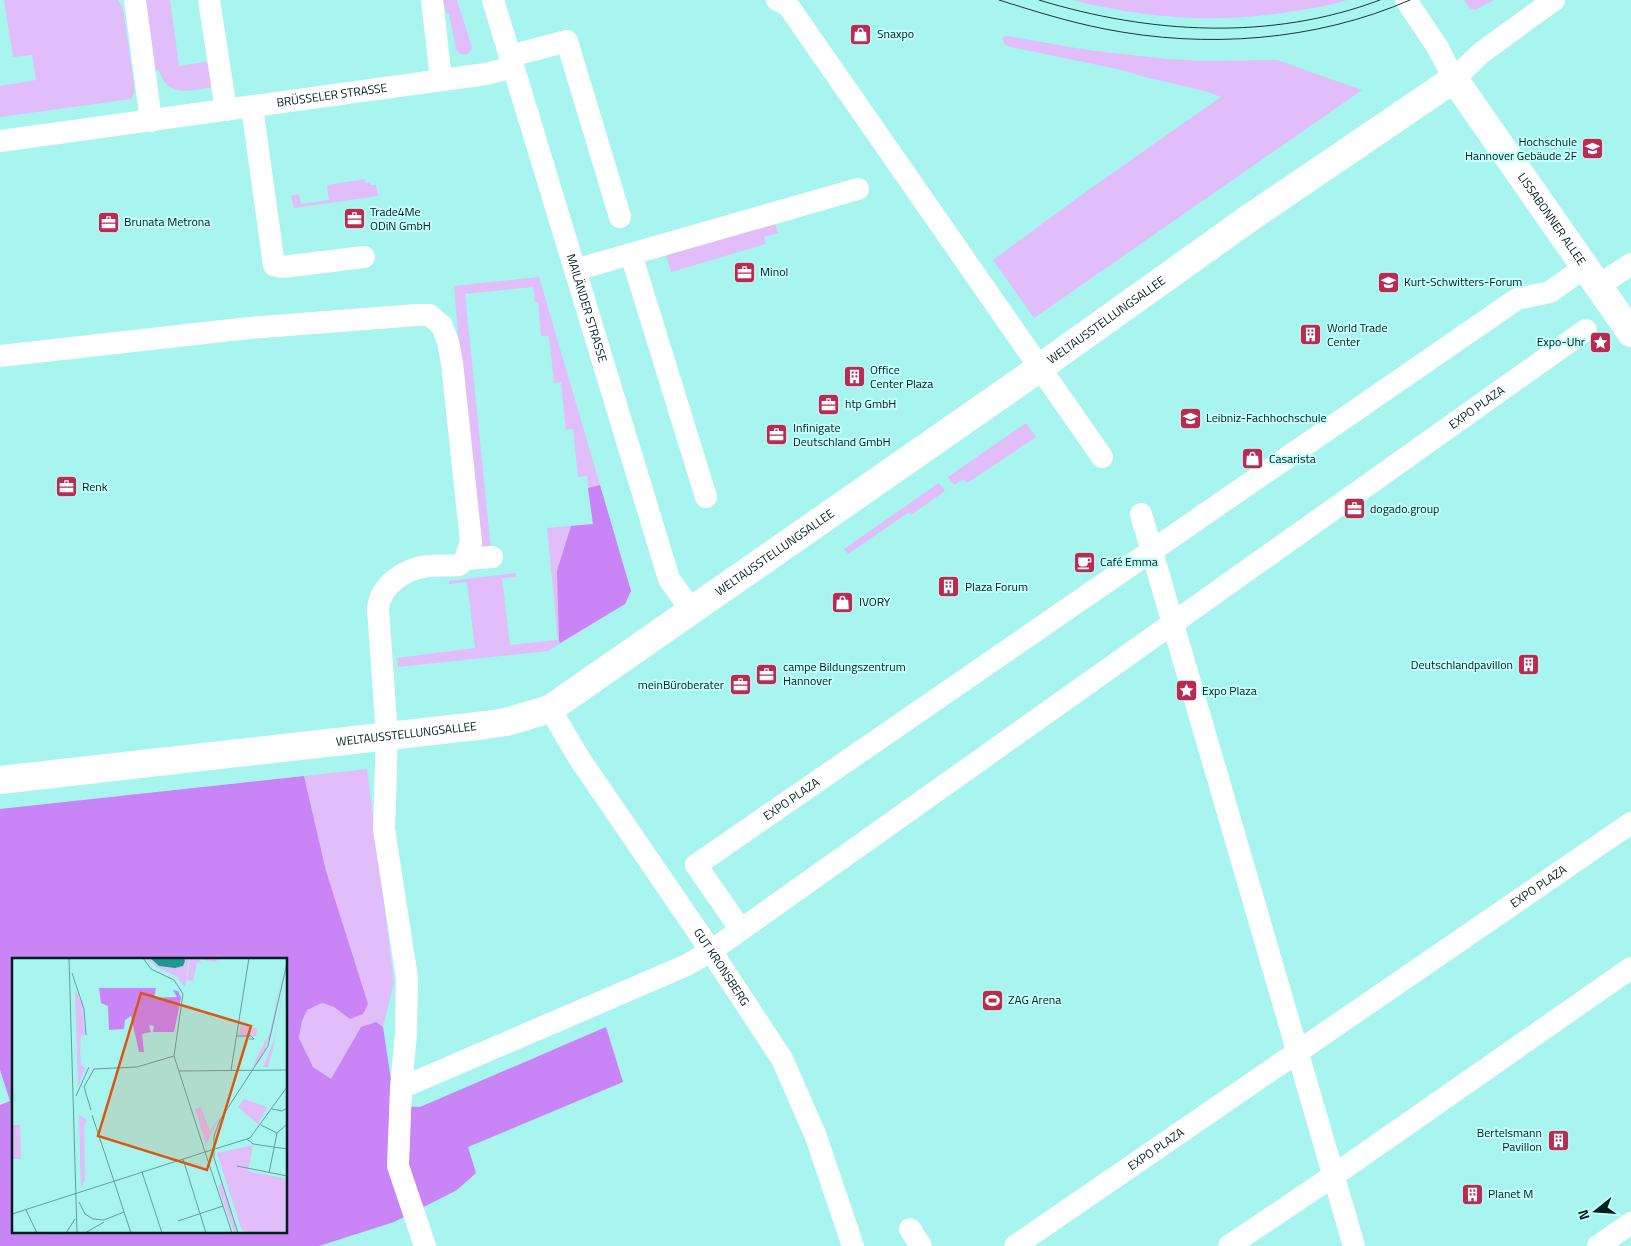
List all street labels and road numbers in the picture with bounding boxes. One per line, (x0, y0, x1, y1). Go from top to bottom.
street label: BRÜSSELER STRASSE (275, 78, 389, 112)
street label: LISSABONNER ALLEE (1513, 169, 1591, 269)
street label: MAILÄNDER STRASSE (562, 251, 613, 365)
street label: WELTAUSSTELLUNGSALLEE (1043, 271, 1169, 369)
street label: EXPO PLAZA (1445, 381, 1508, 433)
street label: WELTAUSSTELLUNGSALLEE (711, 504, 838, 600)
street label: WELTAUSSTELLUNGSALLEE (335, 716, 478, 751)
street label: EXPO PLAZA (759, 773, 823, 825)
street label: EXPO PLAZA (1506, 860, 1570, 912)
street label: GUT KRONSBERG (689, 924, 755, 1010)
street label: EXPO PLAZA (1124, 1123, 1188, 1175)

